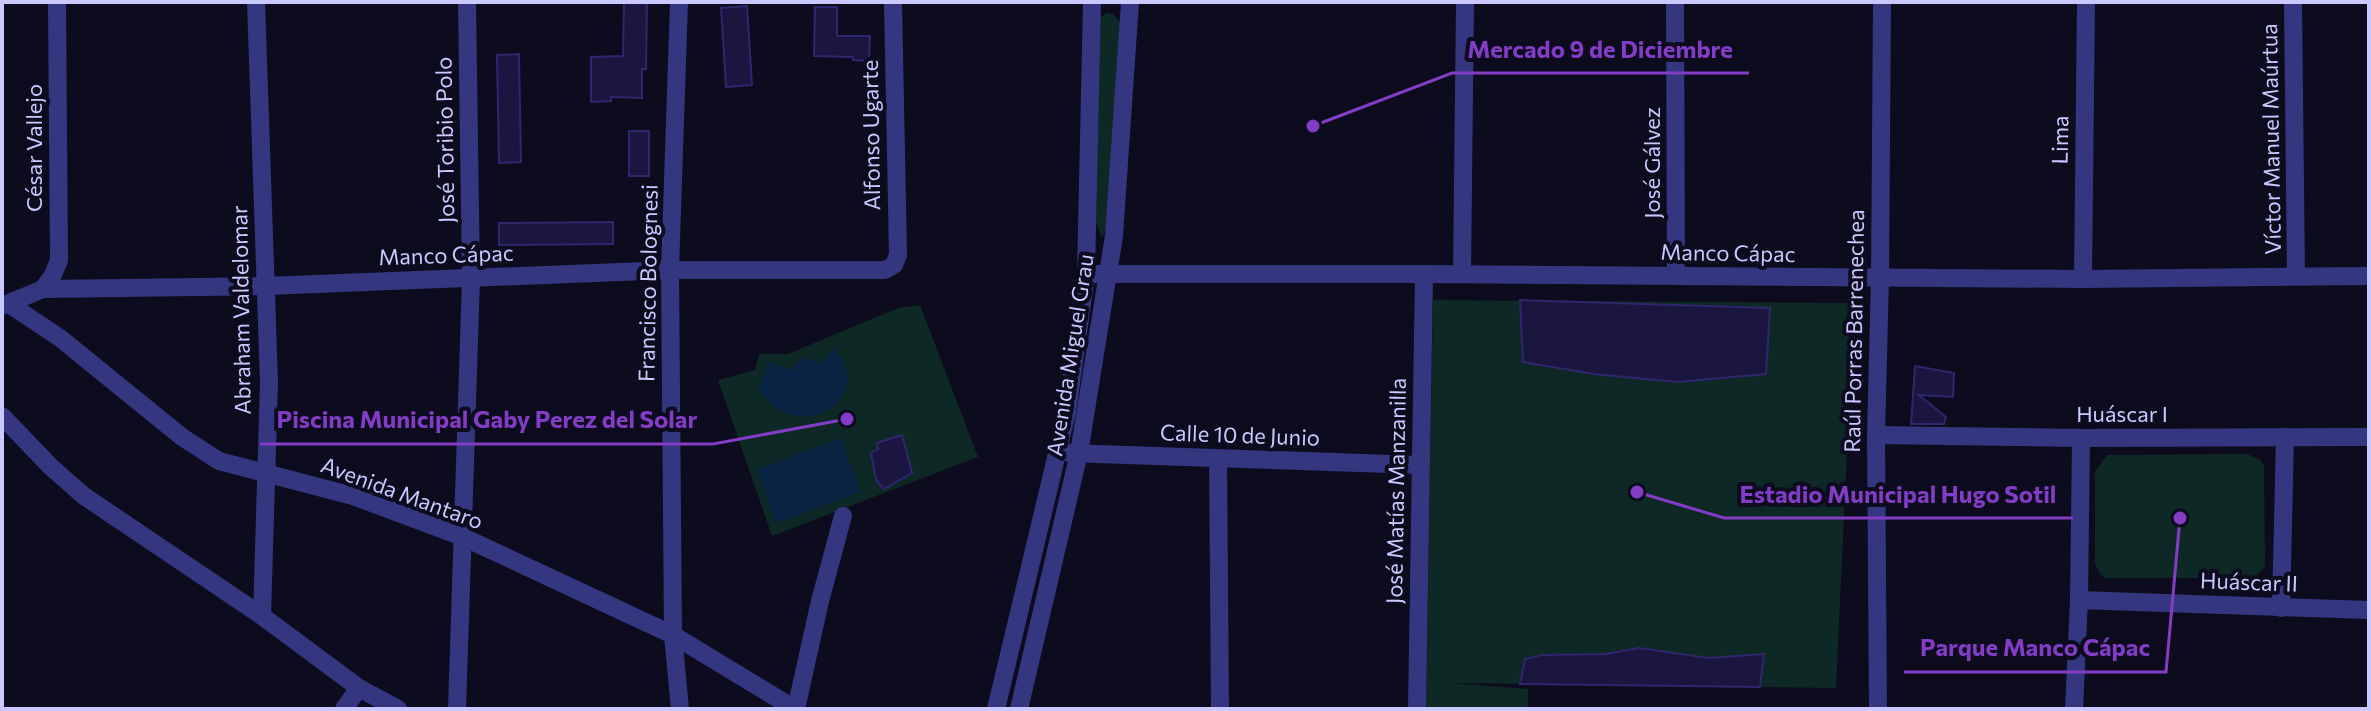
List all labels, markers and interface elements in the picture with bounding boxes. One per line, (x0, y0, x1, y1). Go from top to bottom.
street label: Víctor Manuel Maúrtua (2255, 23, 2286, 255)
callout: Mercado 9 de Diciembre (1452, 25, 1749, 73)
text: Mercado 9 de Diciembre (1467, 34, 1733, 63)
street label: José Toribio Polo (430, 57, 459, 223)
street label: Alfonso Ugarte (856, 59, 885, 211)
street label: César Vallejo (20, 84, 47, 212)
street label: José Gálvez (1638, 107, 1665, 219)
street label: Lima (2046, 115, 2073, 165)
street label: Francisco Bolognesi (632, 184, 663, 382)
street label: Abraham Valdelomar (225, 205, 256, 415)
street label: Raúl Porras Barrenechea (1838, 209, 1869, 453)
street label: Manco Cápac (1660, 238, 1796, 267)
street label: Manco Cápac (378, 239, 514, 270)
street label: Avenida Miguel Grau (1040, 252, 1099, 458)
street label: José Matías Manzanilla (1380, 378, 1411, 604)
callout: Piscina Municipal Gaby Perez del Solar (260, 396, 713, 444)
street label: Huáscar I (2076, 400, 2168, 427)
text: Piscina Municipal Gaby Perez del Solar (277, 404, 698, 433)
street label: Calle 10 de Junio (1160, 418, 1321, 451)
street label: Avenida Mantaro (317, 451, 487, 534)
callout: Estadio Municipal Hugo Sotil (1724, 470, 2073, 518)
text: Estadio Municipal Hugo Sotil (1740, 479, 2056, 508)
street label: Huáscar II (2200, 566, 2298, 597)
callout: Parque Manco Cápac (1904, 624, 2166, 672)
text: Parque Manco Cápac (1920, 632, 2150, 661)

